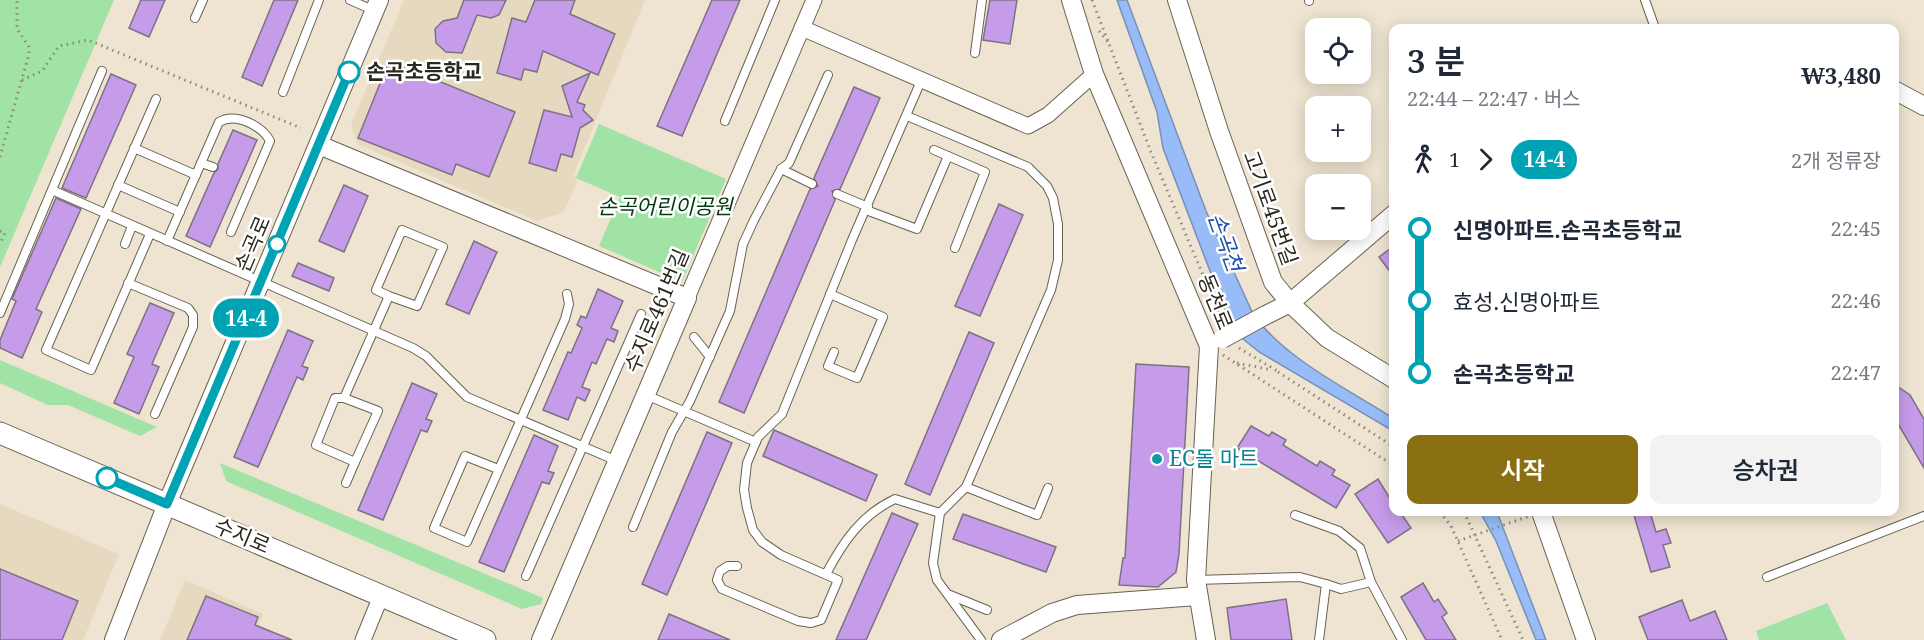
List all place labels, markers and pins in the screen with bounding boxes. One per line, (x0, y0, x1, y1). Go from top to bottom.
place label: 손곡초등학교 (366, 57, 482, 85)
marker: 손곡초등학교 (338, 61, 360, 83)
unlabelled marker (268, 235, 286, 253)
place label: EC돌 마트 (1169, 444, 1258, 472)
marker: EC돌 마트 (1150, 452, 1164, 466)
unlabelled marker (96, 467, 118, 489)

